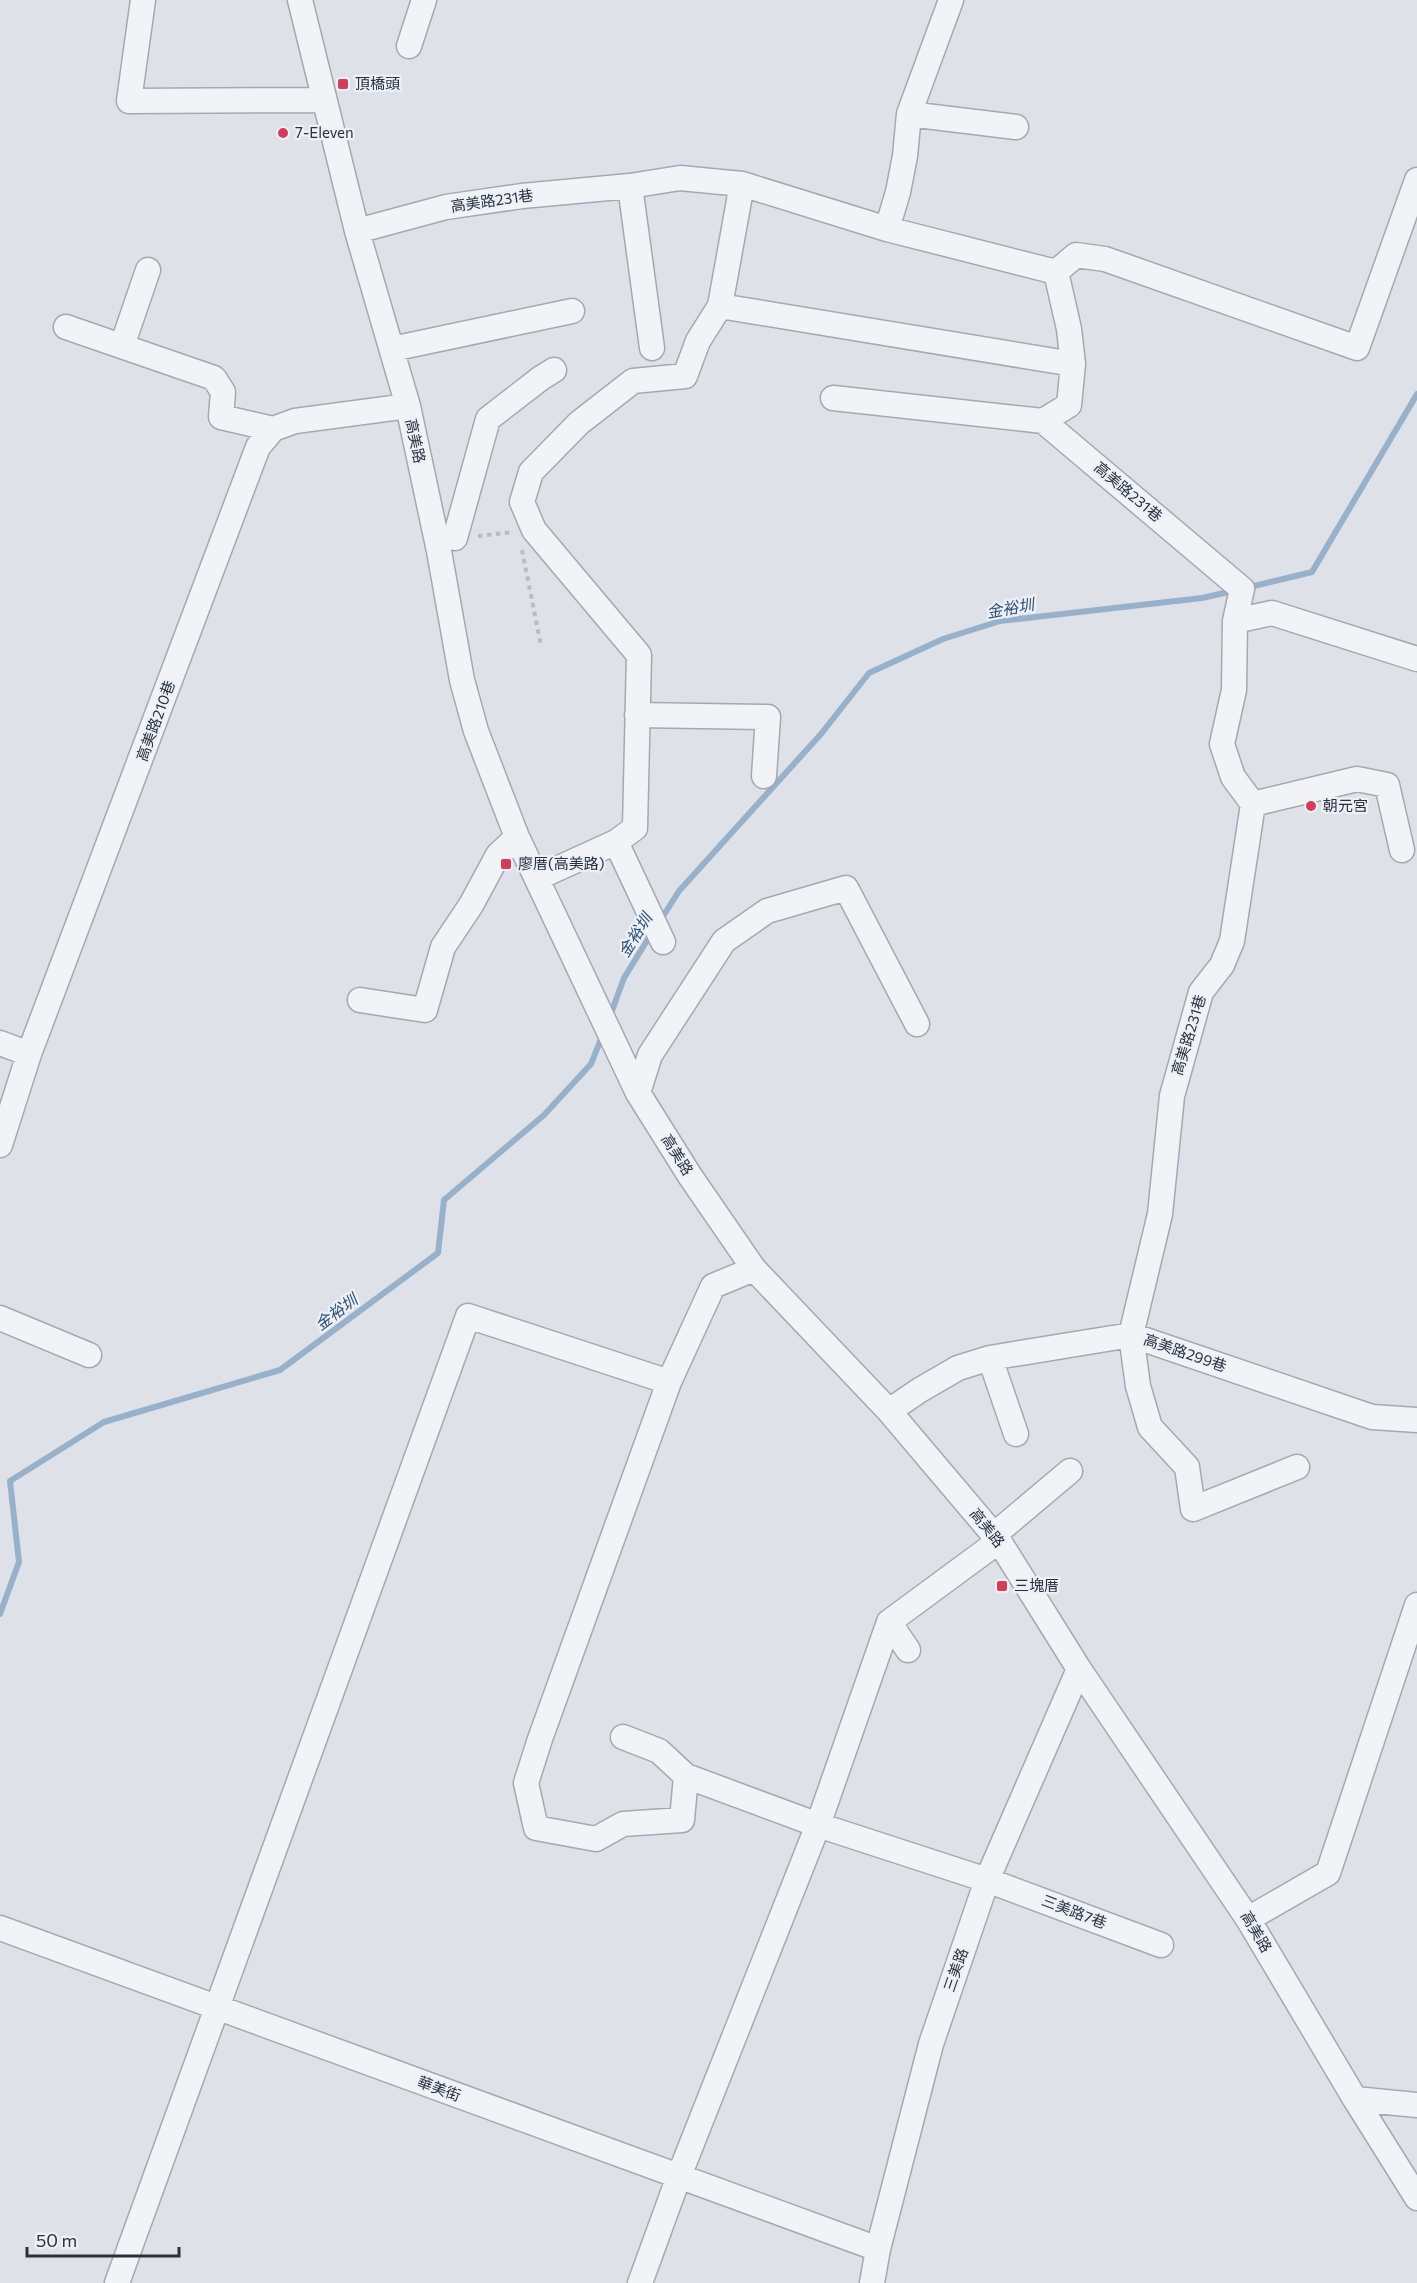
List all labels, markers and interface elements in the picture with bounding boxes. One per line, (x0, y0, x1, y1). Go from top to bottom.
place label: 頂橋頭 (355, 74, 400, 92)
marker: 頂橋頭 (336, 77, 350, 91)
place label: 7-Eleven (295, 123, 354, 141)
marker: 7-Eleven (276, 126, 290, 140)
street label: 高美路231巷 (449, 185, 534, 215)
street label: 高美路 (402, 417, 429, 465)
street label: 高美路231巷 (1091, 458, 1166, 525)
water label: 金裕圳 (985, 594, 1037, 621)
street label: 高美路210巷 (132, 678, 178, 763)
place label: 朝元宮 (1323, 796, 1368, 814)
marker: 朝元宮 (1304, 799, 1318, 813)
place label: 廖厝(高美路) (518, 854, 605, 872)
marker: 廖厝(高美路) (499, 857, 513, 871)
water label: 金裕圳 (614, 908, 656, 960)
street label: 高美路231巷 (1167, 992, 1209, 1077)
street label: 高美路 (658, 1131, 697, 1178)
water label: 金裕圳 (311, 1288, 362, 1334)
street label: 高美路299巷 (1142, 1329, 1229, 1375)
street label: 高美路 (967, 1504, 1009, 1551)
place label: 三塊厝 (1014, 1576, 1059, 1594)
marker: 三塊厝 (995, 1579, 1009, 1593)
street label: 三美路7巷 (1039, 1890, 1109, 1932)
street label: 高美路 (1238, 1908, 1276, 1955)
street label: 三美路 (939, 1945, 971, 1994)
street label: 華美街 (415, 2072, 464, 2104)
scale bar (27, 2220, 178, 2258)
text: 50 m (36, 2229, 77, 2251)

